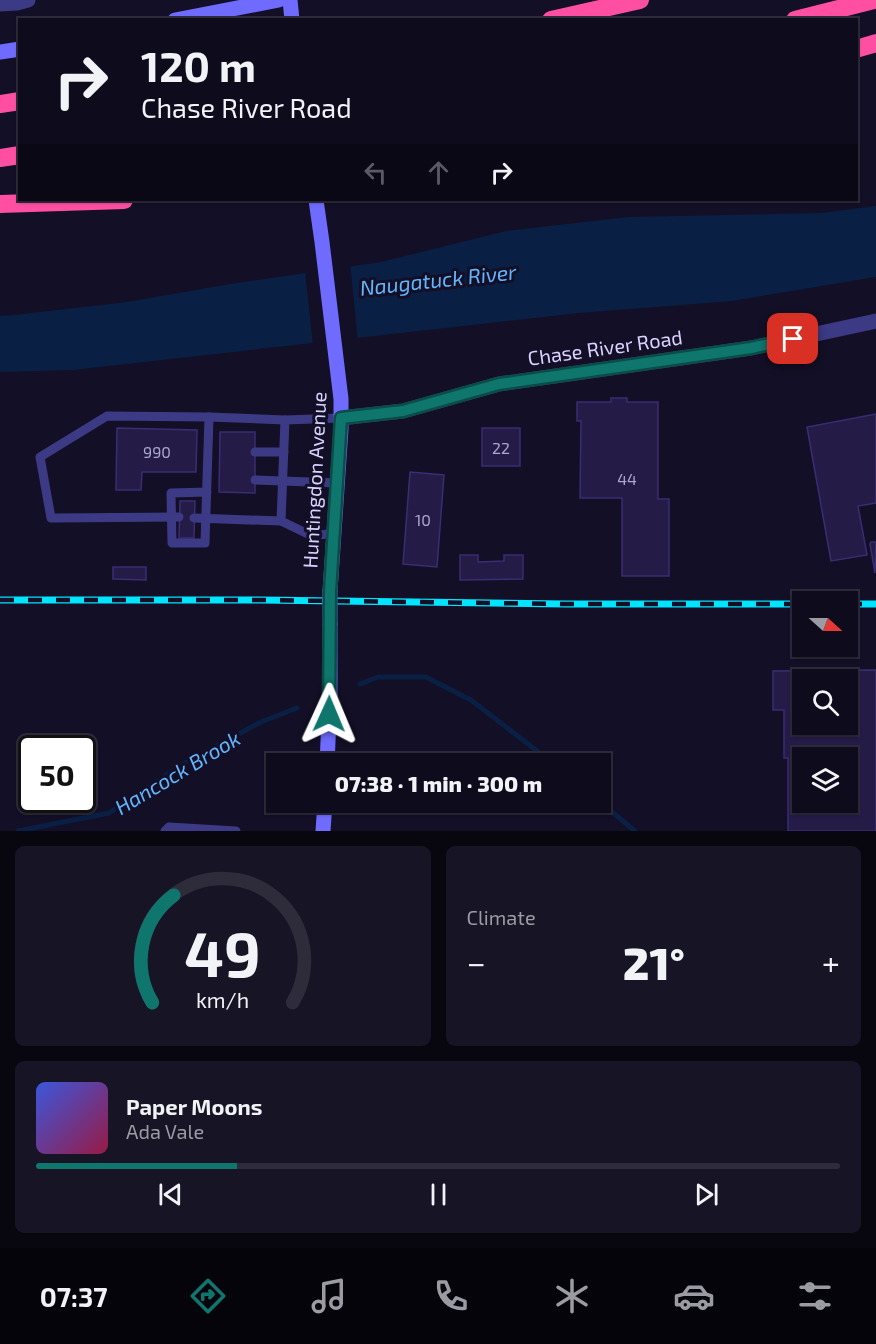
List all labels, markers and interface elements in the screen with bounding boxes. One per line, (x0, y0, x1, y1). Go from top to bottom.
text: 120 m (141, 40, 256, 90)
icon: right (42, 42, 120, 120)
text: Chase River Road (141, 91, 352, 123)
icon: left (359, 156, 392, 189)
icon: ahead (422, 156, 455, 189)
icon: right (485, 156, 518, 189)
water label: Naugatuck River (358, 258, 518, 300)
pin (767, 313, 818, 364)
icon: arrive (776, 322, 809, 355)
street label: Chase River Road (526, 324, 684, 370)
street label: Huntingdon Avenue (297, 391, 331, 569)
house number: 22 (492, 438, 510, 457)
house number: 990 (143, 442, 171, 461)
house number: 44 (617, 469, 637, 488)
house number: 10 (415, 510, 431, 529)
north arrow (792, 591, 858, 657)
map controls (792, 591, 858, 813)
button: search (792, 669, 858, 735)
position arrow (297, 682, 361, 746)
water label: Hancock Brook (110, 725, 244, 819)
speed limit sign: 50 (18, 735, 96, 813)
button: layers (792, 747, 858, 813)
text: 07:38 · 1 min · 300 m (335, 770, 542, 796)
text: Climate (467, 905, 536, 929)
text: 49 (184, 915, 261, 990)
text: 21° (623, 935, 685, 989)
text: − (467, 942, 486, 982)
text: + (822, 942, 840, 982)
text: km/h (196, 987, 249, 1012)
text: Paper Moons (126, 1093, 262, 1119)
text: Ada Vale (126, 1119, 204, 1143)
icon: previous (154, 1178, 187, 1211)
icon: pause (422, 1178, 455, 1211)
icon: next (690, 1178, 723, 1211)
icon: directions (187, 1275, 229, 1317)
icon: music (308, 1275, 350, 1317)
icon: phone (430, 1275, 472, 1317)
icon: climate (551, 1275, 593, 1317)
icon: car (673, 1275, 715, 1317)
icon: filters (794, 1275, 836, 1317)
text: 07:37 (40, 1280, 108, 1312)

